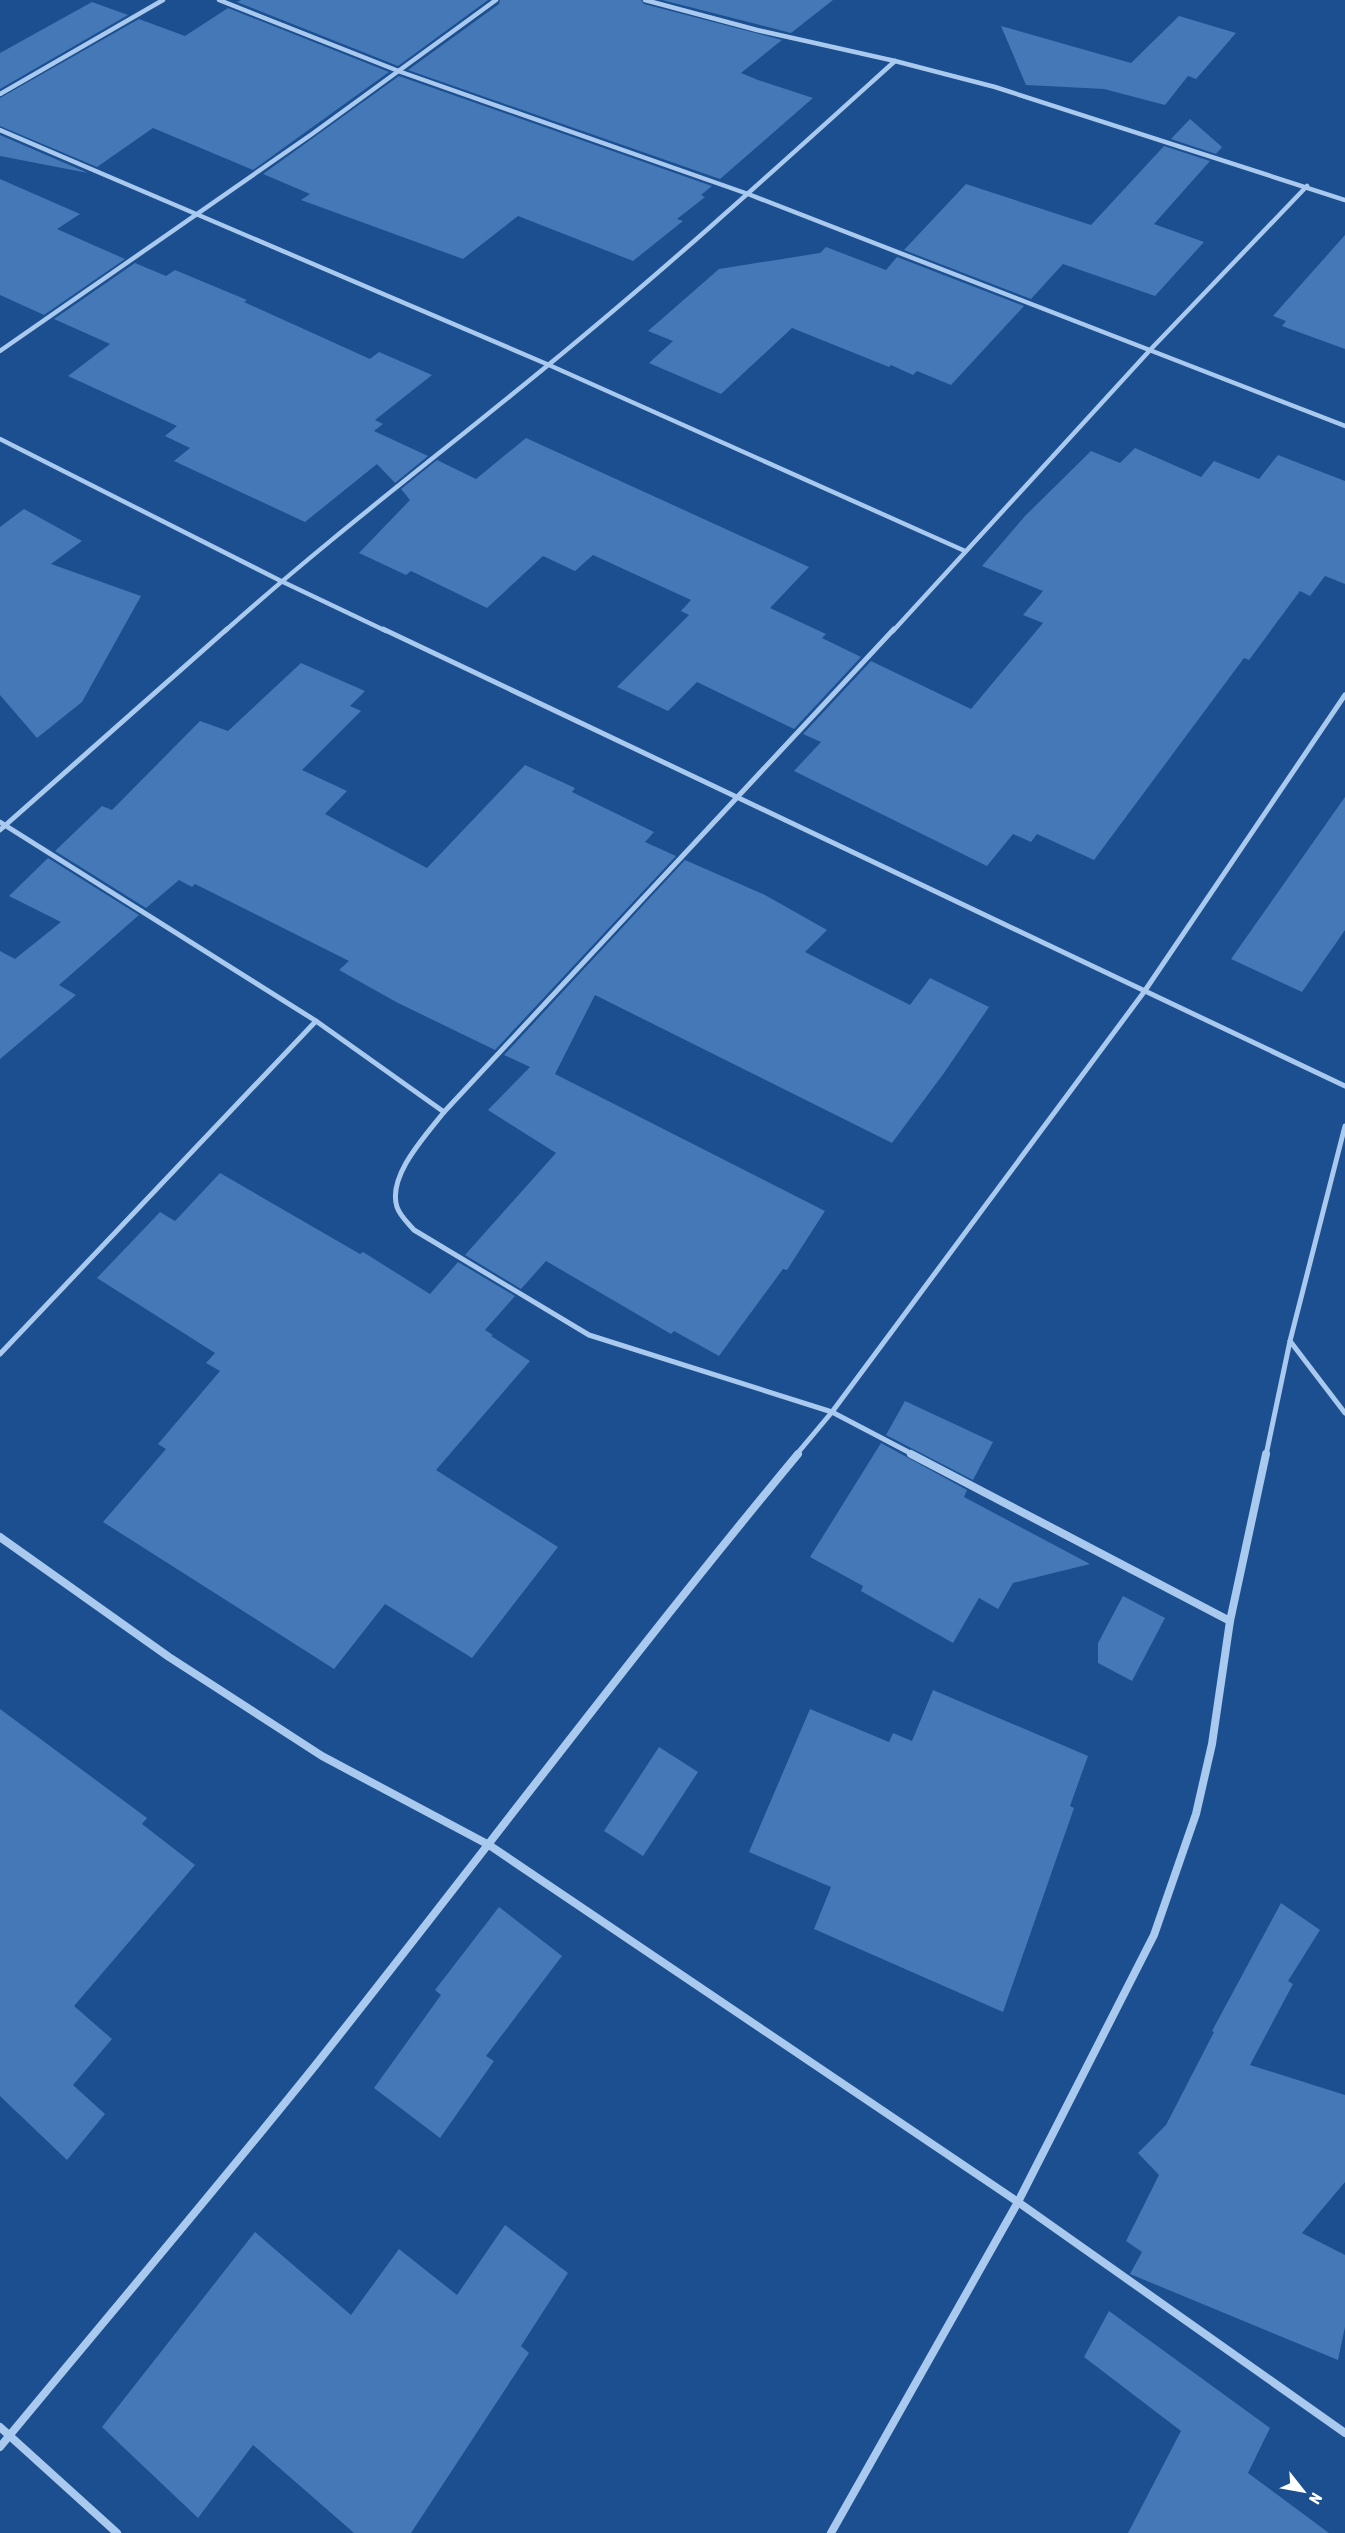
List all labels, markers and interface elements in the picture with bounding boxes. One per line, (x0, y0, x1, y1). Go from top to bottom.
north arrow (1273, 2461, 1333, 2521)
text: N (1306, 2490, 1326, 2507)

